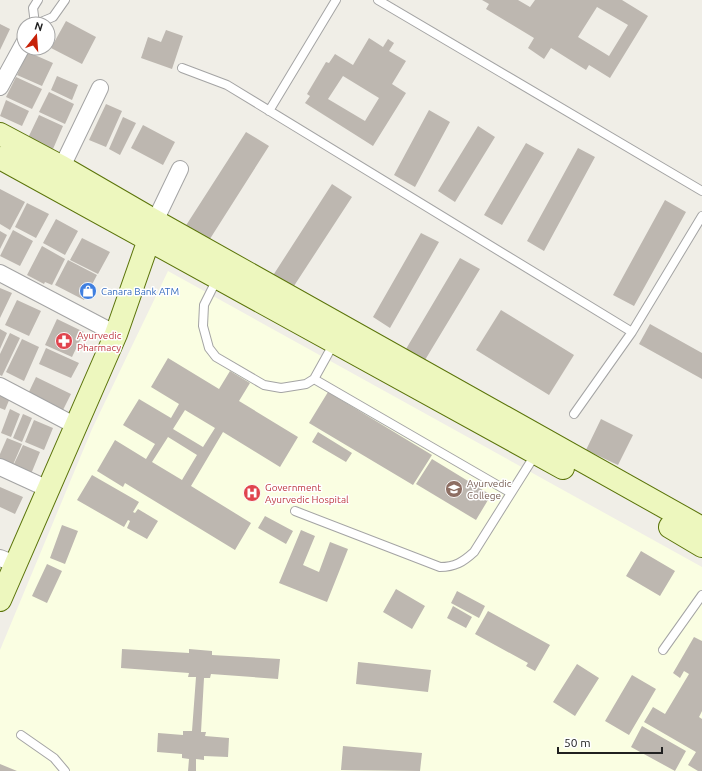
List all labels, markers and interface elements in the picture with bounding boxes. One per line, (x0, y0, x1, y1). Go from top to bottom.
north arrow (16, 16, 56, 56)
text: N (33, 19, 45, 33)
shop icon: Canara Bank ATM (78, 281, 98, 301)
place label: Canara Bank ATM (101, 286, 179, 297)
place label: Ayurvedic Pharmacy (77, 330, 122, 353)
pharmacy icon: Ayurvedic Pharmacy (54, 331, 74, 351)
place label: Ayurvedic College (467, 478, 512, 501)
school or university icon: Ayurvedic College (444, 479, 464, 499)
place label: Government Ayurvedic Hospital (265, 482, 349, 505)
hospital icon: Government Ayurvedic Hospital (242, 483, 262, 503)
scale bar (558, 729, 662, 755)
text: 50 m (564, 736, 591, 749)

